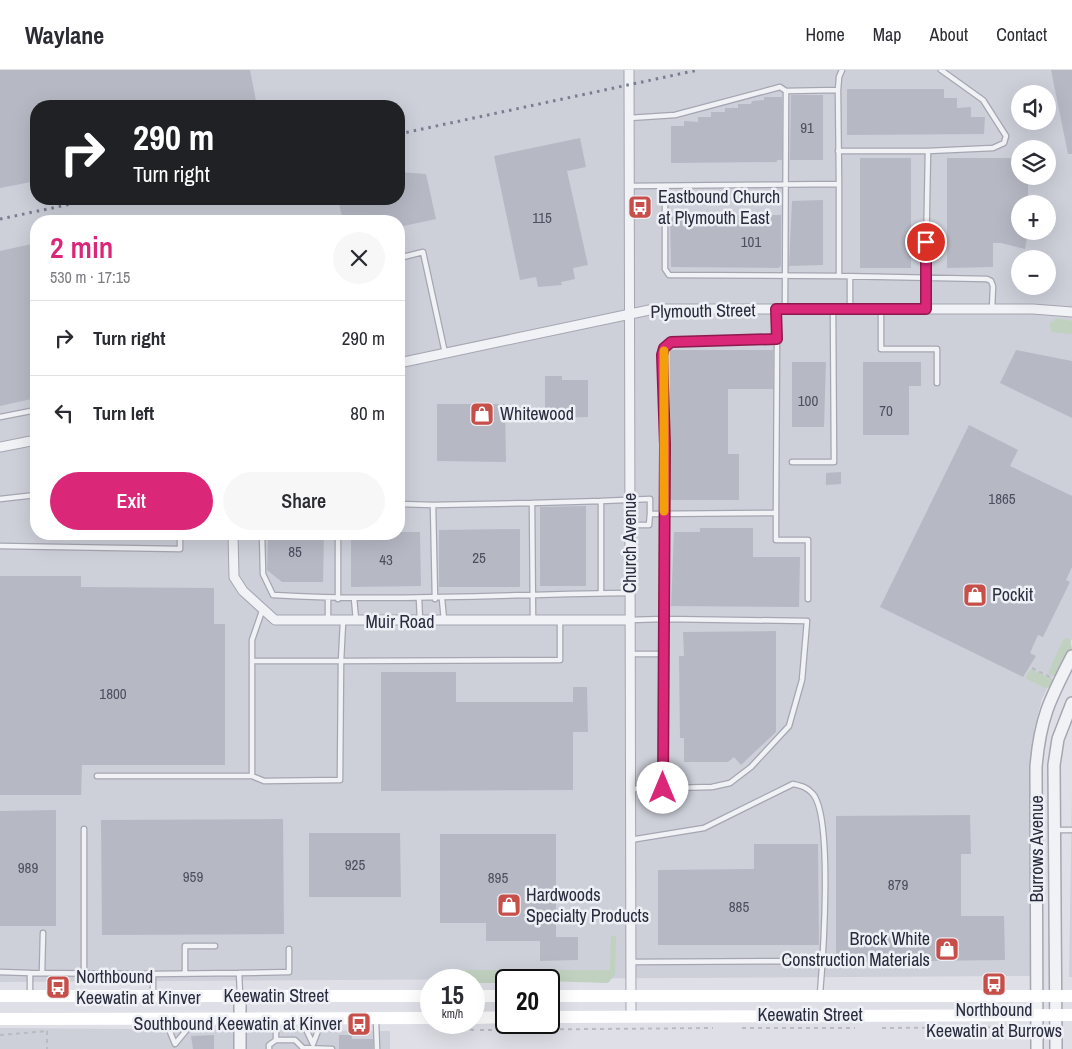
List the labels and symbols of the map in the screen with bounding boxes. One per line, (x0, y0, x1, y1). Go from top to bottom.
house number: 91 (800, 117, 814, 138)
place label: Eastbound Church at Plymouth East (658, 184, 780, 230)
bus stop icon: Eastbound Church at Plymouth East (627, 194, 653, 220)
house number: 115 (532, 207, 552, 228)
pin (905, 221, 947, 263)
house number: 101 (741, 231, 761, 252)
street label: Plymouth Street (650, 297, 756, 324)
house number: 100 (798, 390, 818, 411)
house number: 70 (879, 400, 893, 421)
shop icon: Whitewood (469, 401, 495, 427)
place label: Whitewood (500, 401, 574, 426)
house number: 1865 (988, 488, 1016, 509)
street label: Church Avenue (617, 493, 642, 593)
house number: 85 (288, 541, 302, 562)
house number: 25 (472, 547, 486, 568)
house number: 43 (379, 549, 393, 570)
shop icon: Pockit (962, 582, 988, 608)
place label: Pockit (992, 582, 1033, 607)
street label: Muir Road (366, 609, 434, 634)
house number: 1800 (99, 683, 127, 704)
position arrow (636, 761, 688, 813)
street label: Burrows Avenue (1024, 795, 1049, 903)
house number: 925 (345, 854, 365, 875)
house number: 989 (18, 857, 38, 878)
house number: 959 (183, 866, 203, 887)
house number: 895 (488, 867, 508, 888)
house number: 879 (888, 874, 908, 895)
place label: Hardwoods Specialty Products (526, 882, 649, 928)
shop icon: Hardwoods Specialty Products (496, 892, 522, 918)
house number: 885 (729, 896, 749, 917)
place label: Brock White Construction Materials (782, 926, 930, 972)
shop icon: Brock White Construction Materials (934, 936, 960, 962)
place label: Northbound Keewatin at Kinver (76, 964, 201, 1010)
speed limit sign: 20 (495, 969, 560, 1034)
bus stop icon: Northbound Keewatin at Burrows (981, 971, 1007, 997)
bus stop icon: Northbound Keewatin at Kinver (45, 974, 71, 1000)
street label: Keewatin Street (223, 983, 329, 1008)
place label: Northbound Keewatin at Burrows (926, 997, 1062, 1043)
street label: Keewatin Street (757, 1002, 863, 1027)
place label: Southbound Keewatin at Kinver (134, 1011, 342, 1036)
bus stop icon: Southbound Keewatin at Kinver (346, 1011, 372, 1037)

